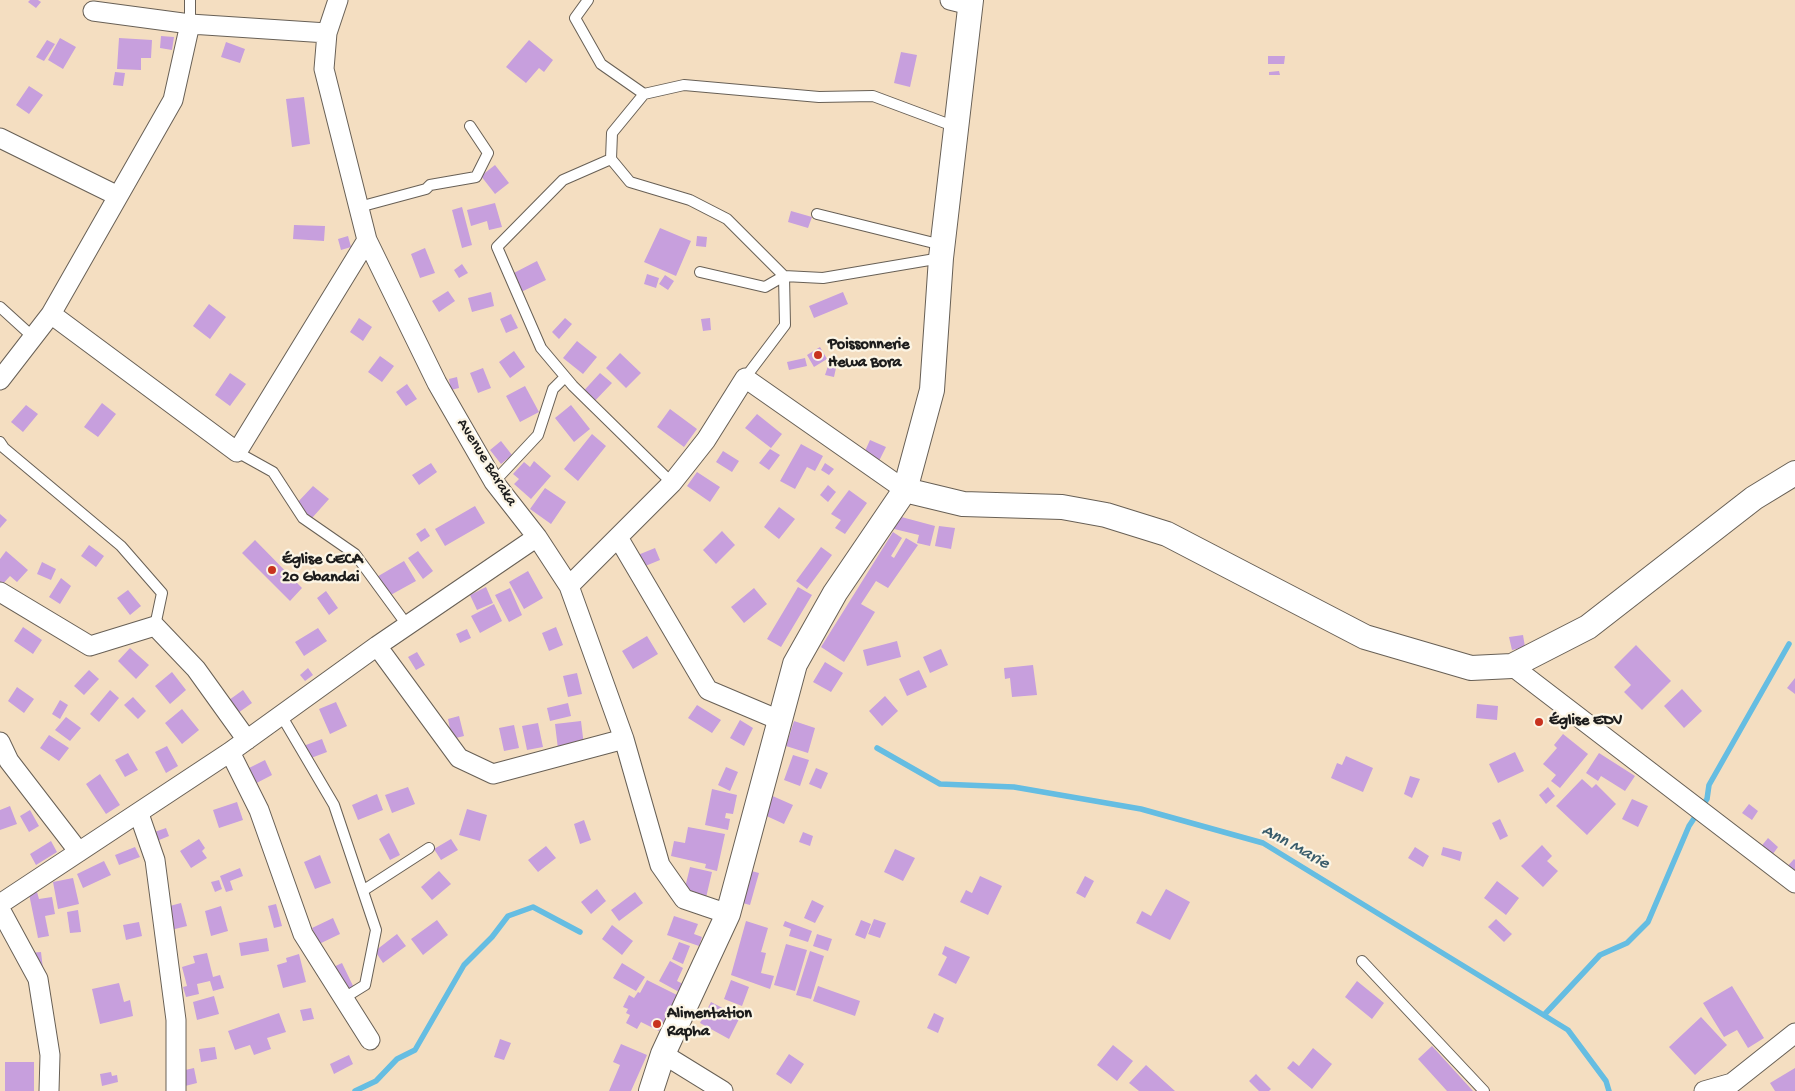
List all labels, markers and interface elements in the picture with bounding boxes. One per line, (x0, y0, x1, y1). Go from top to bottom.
place label: Poissonnerie Hewa Bora (828, 336, 910, 374)
marker: Poissonnerie Hewa Bora (812, 349, 824, 361)
street label: Avenue Baraka (451, 416, 521, 510)
place label: Église CECA 20 Gbandai (282, 551, 363, 589)
marker: Église CECA 20 Gbandai (266, 564, 278, 576)
place label: Église EDV (1549, 712, 1622, 732)
marker: Église EDV (1533, 716, 1545, 728)
water label: Ann Marie (1257, 821, 1333, 875)
place label: Alimentation Rapha (667, 1005, 752, 1043)
marker: Alimentation Rapha (651, 1018, 663, 1030)

